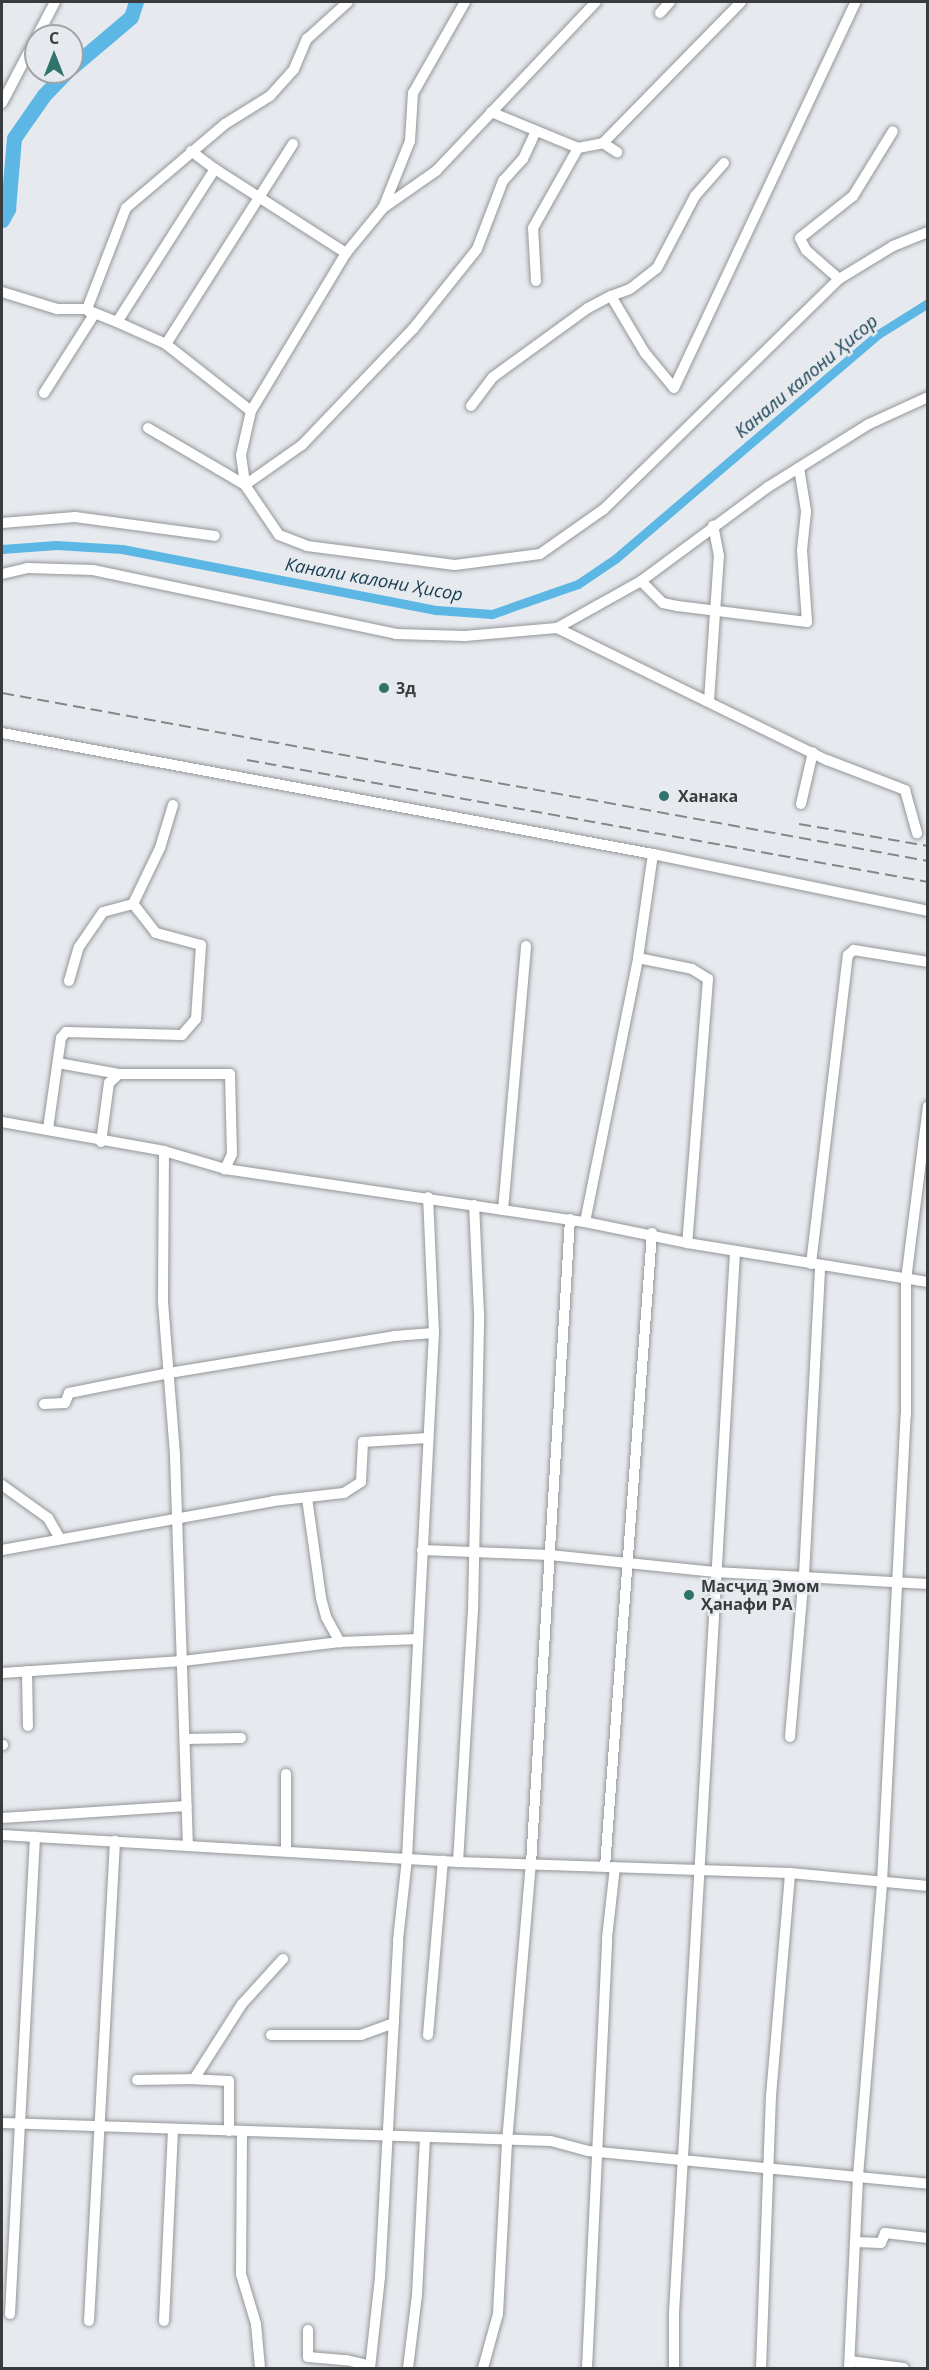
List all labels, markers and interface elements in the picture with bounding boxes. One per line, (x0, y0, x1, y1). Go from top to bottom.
north arrow (24, 24, 84, 84)
text: С (49, 27, 59, 49)
water label: Канали калони Ҳисор (730, 310, 882, 442)
water label: Канали калони Ҳисор (284, 553, 464, 605)
place label: 3д (396, 678, 416, 698)
marker: 3д (377, 681, 391, 695)
place label: Ханака (678, 786, 738, 806)
marker: Ханака (655, 787, 673, 805)
place label: Масҷид Эмом Ҳанафи РА (701, 1576, 819, 1614)
marker: Масҷид Эмом Ҳанафи РА (682, 1588, 696, 1602)

